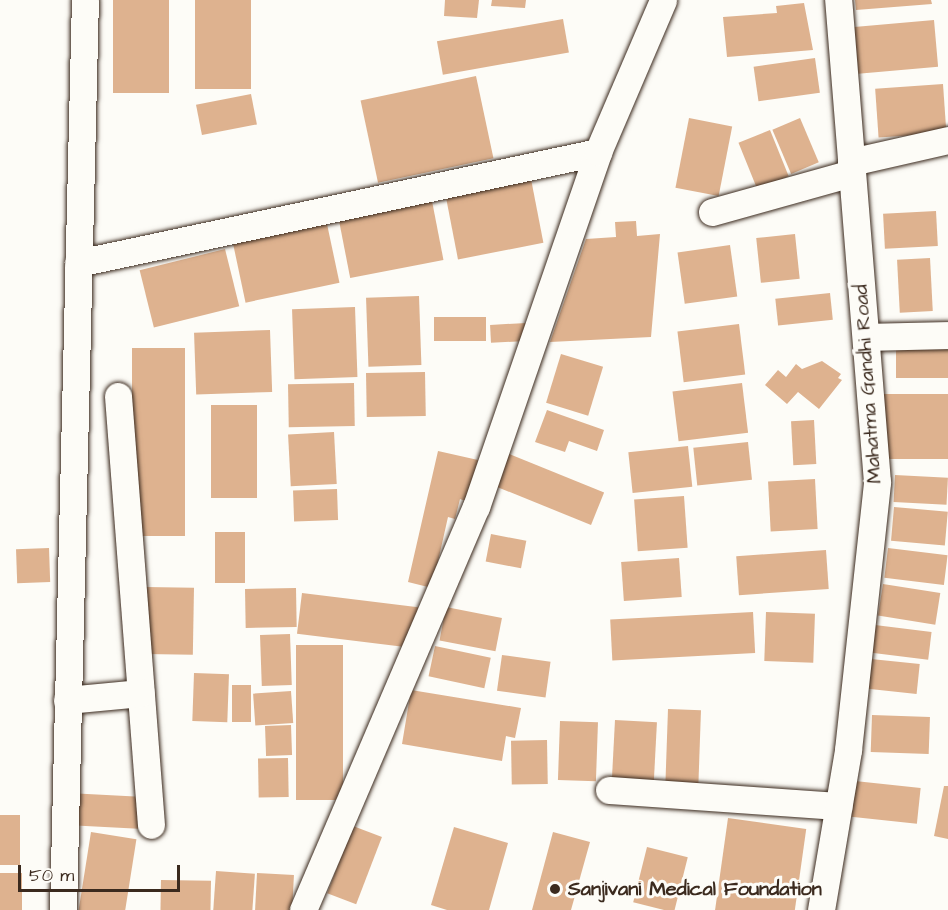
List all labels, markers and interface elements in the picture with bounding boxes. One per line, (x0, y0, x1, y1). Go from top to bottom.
street label: Mahatma Gandhi Road (849, 284, 887, 484)
scale bar (21, 853, 183, 891)
text: 50 m (29, 863, 74, 888)
place label: Sanjivani Medical Foundation (568, 877, 822, 901)
marker: Sanjivani Medical Foundation (546, 880, 564, 898)

